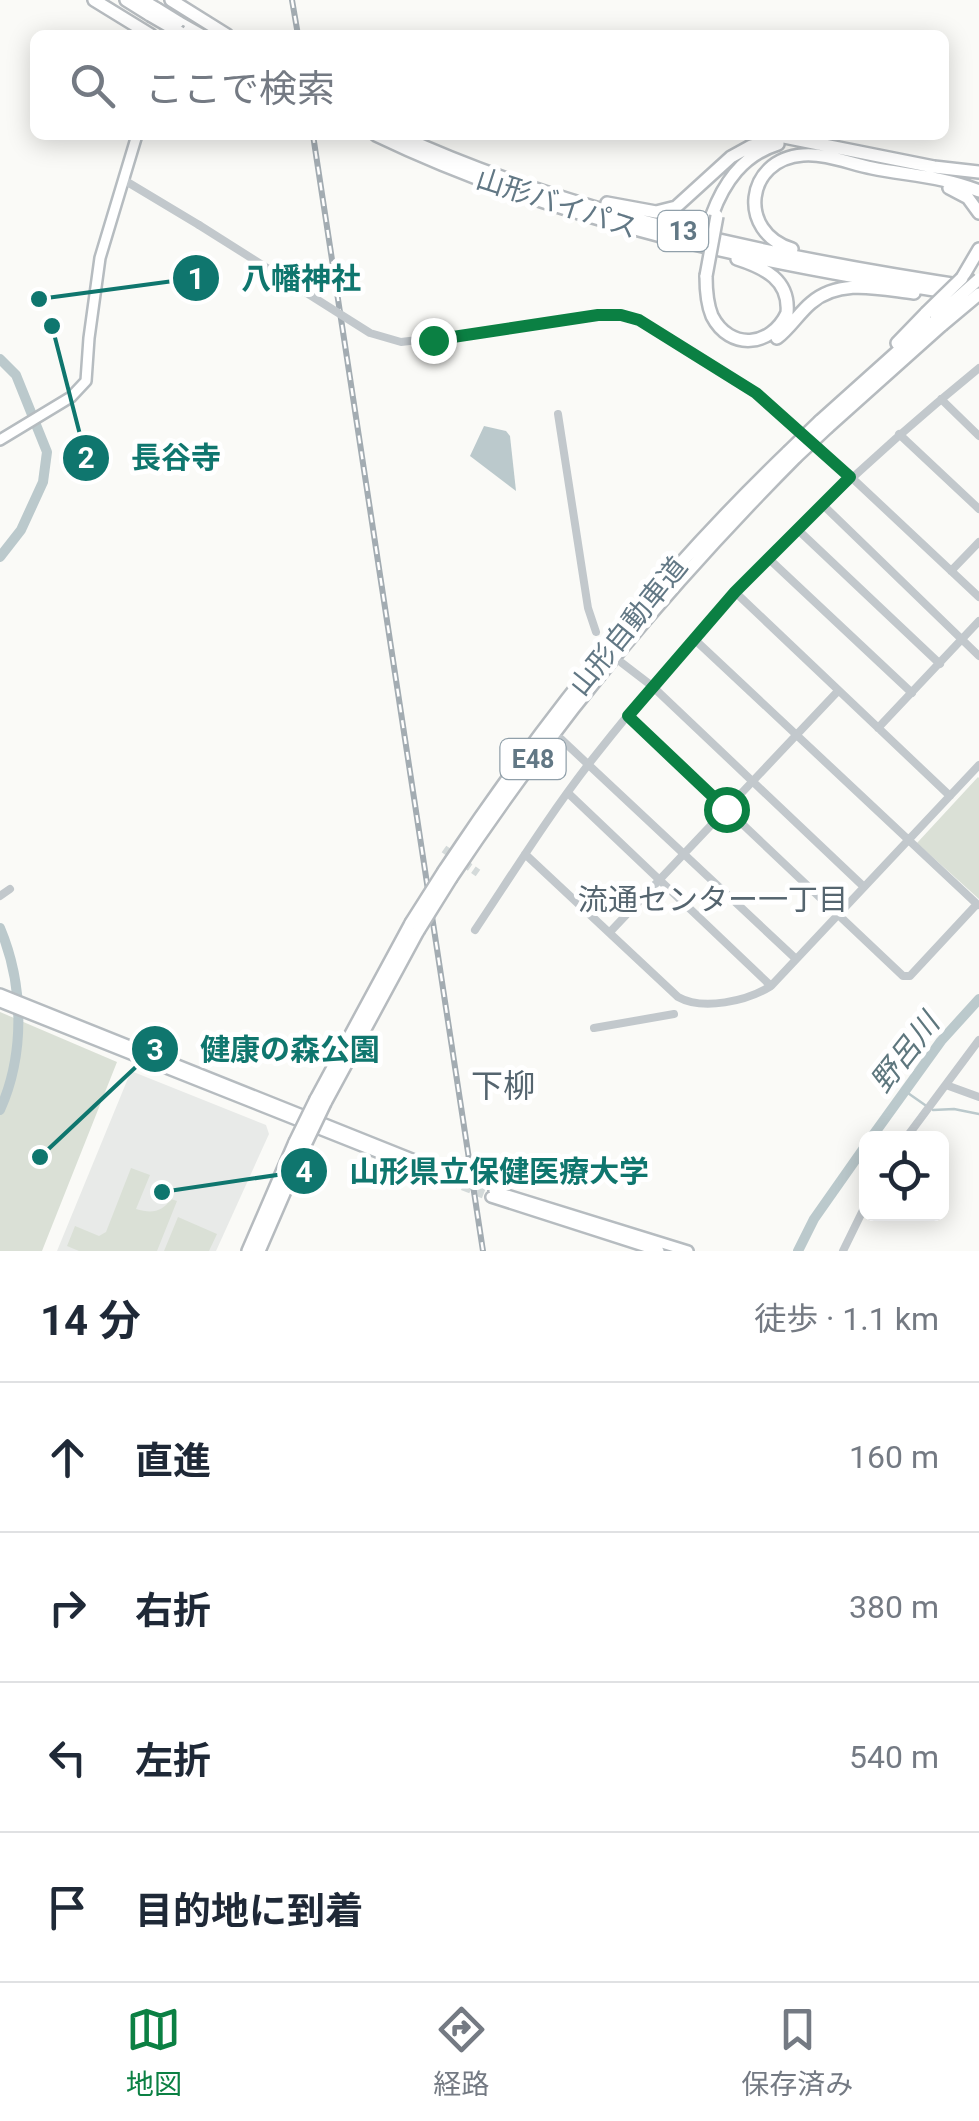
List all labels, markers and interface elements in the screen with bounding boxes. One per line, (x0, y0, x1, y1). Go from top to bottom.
search box (30, 30, 949, 140)
icon: search (65, 58, 120, 113)
text: ここで検索 (145, 67, 335, 111)
street label: 山形バイパス (472, 162, 642, 245)
road number: 13 (658, 211, 708, 251)
callout: 八幡神社 (171, 248, 381, 308)
text: 1 (187, 261, 205, 296)
text: 八幡神社 (241, 261, 361, 296)
route end (411, 318, 457, 364)
callout: 長谷寺 (61, 428, 241, 488)
text: 2 (77, 440, 95, 475)
text: 長谷寺 (131, 440, 221, 475)
street label: 山形自動車道 (563, 551, 694, 702)
road number: E48 (500, 739, 566, 779)
route start (704, 787, 750, 833)
district label: 流通センター一丁目 (578, 882, 848, 917)
water label: 野呂川 (863, 1004, 948, 1099)
callout: 健康の森公園 (130, 1019, 400, 1079)
text: 3 (146, 1032, 164, 1067)
text: 健康の森公園 (200, 1032, 380, 1067)
district label: 下柳 (471, 1067, 535, 1105)
map controls (859, 1131, 949, 1221)
button: locate (859, 1131, 949, 1221)
callout: 山形県立保健医療大学 (279, 1141, 669, 1201)
text: 4 (295, 1154, 313, 1189)
text: 山形県立保健医療大学 (349, 1154, 649, 1189)
text: 14 分 (40, 1296, 141, 1345)
text: 徒歩 · 1.1 km (754, 1300, 939, 1338)
icon: ahead (40, 1430, 95, 1485)
text: 160 m (849, 1438, 939, 1476)
text: 直進 (135, 1439, 211, 1483)
icon: right (40, 1580, 95, 1635)
text: 380 m (849, 1588, 939, 1626)
text: 右折 (135, 1589, 211, 1633)
icon: left (40, 1730, 95, 1785)
text: 540 m (849, 1738, 939, 1776)
text: 左折 (135, 1739, 211, 1783)
icon: arrive (40, 1880, 95, 1935)
text: 目的地に到着 (135, 1889, 363, 1933)
tab: 地図 (126, 2002, 182, 2102)
tab: 経路 (433, 2002, 489, 2102)
tab: 保存済み (741, 2002, 853, 2102)

